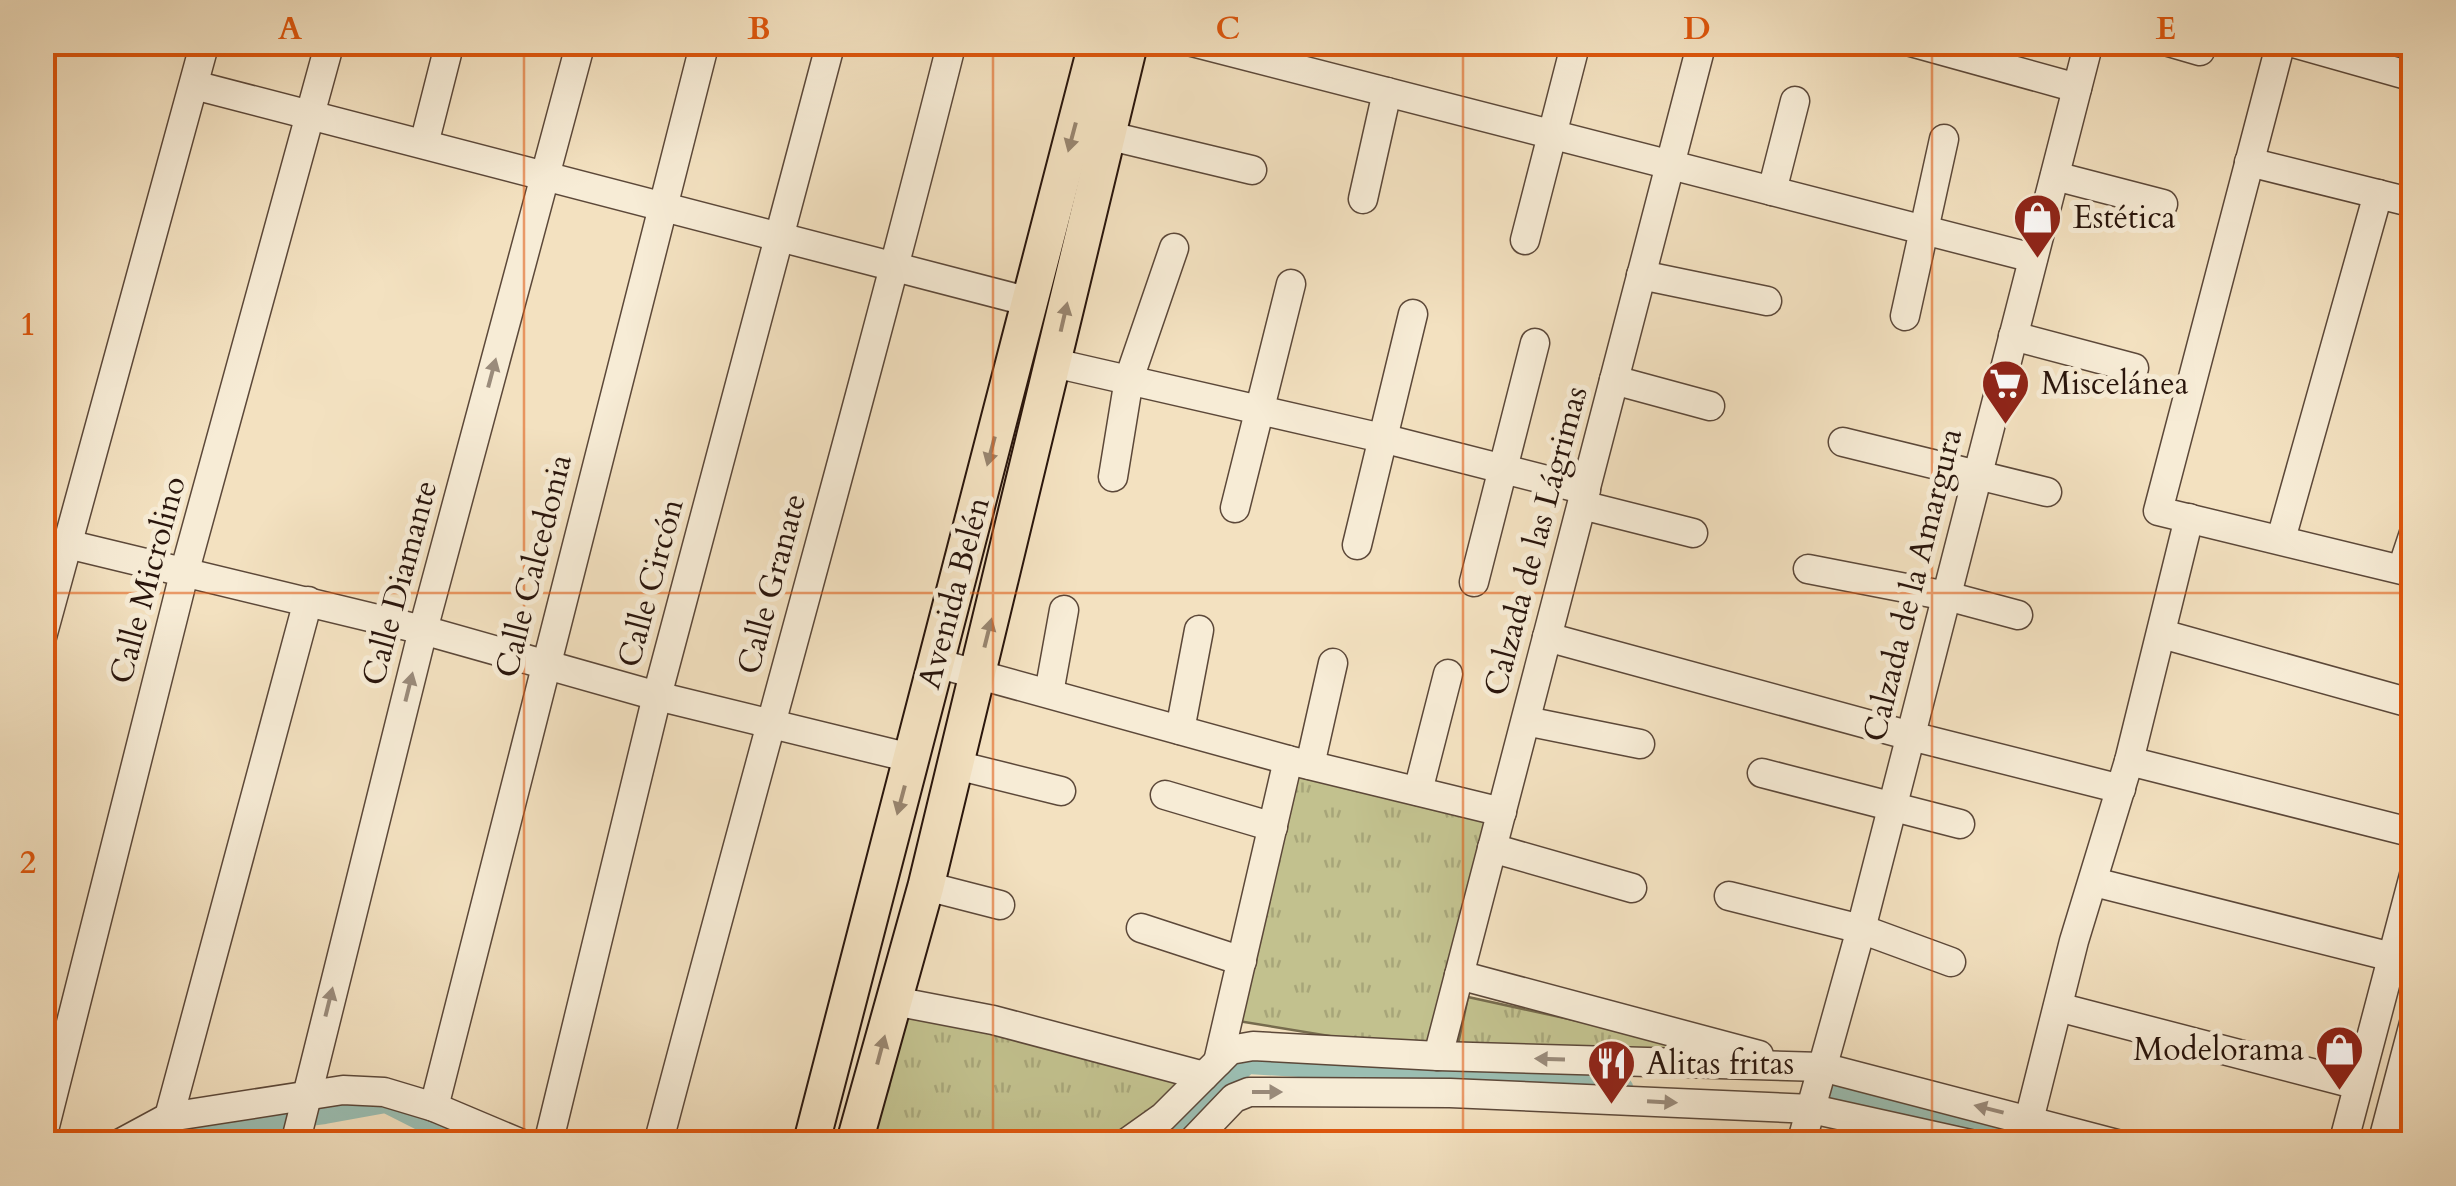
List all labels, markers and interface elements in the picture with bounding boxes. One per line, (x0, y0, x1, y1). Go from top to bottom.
text: A (278, 7, 302, 51)
text: B (747, 7, 771, 51)
text: C (1216, 7, 1240, 51)
text: D (1683, 7, 1711, 51)
text: E (2156, 7, 2176, 51)
one-way arrow (1064, 122, 1080, 153)
shop icon: Estética (2012, 192, 2064, 260)
place label: Estética (2073, 196, 2176, 240)
one-way arrow (1057, 301, 1072, 332)
text: 1 (20, 303, 36, 347)
one-way arrow (485, 357, 501, 388)
supermarket icon: Miscelánea (1980, 358, 2032, 426)
place label: Miscelánea (2041, 362, 2189, 406)
street label: Calzada de las Lágrimas (1473, 381, 1599, 701)
street label: Calzada de la Amargura (1853, 424, 1973, 746)
one-way arrow (982, 436, 998, 467)
street label: Calle Calcedonia (485, 450, 583, 682)
street label: Calle Microlino (99, 471, 197, 689)
street label: Calle Diamante (352, 476, 448, 690)
street label: Calle Granate (727, 489, 817, 679)
street label: Avenida Belén (907, 492, 1001, 694)
street label: Calle Circón (607, 494, 695, 672)
one-way arrow (981, 617, 996, 648)
one-way arrow (402, 671, 417, 702)
one-way arrow (892, 785, 908, 816)
text: 2 (20, 841, 36, 885)
one-way arrow (322, 986, 337, 1017)
shop icon: Modelorama (2313, 1024, 2365, 1092)
place label: Modelorama (2133, 1028, 2304, 1072)
one-way arrow (874, 1034, 889, 1065)
restaurant icon: Alitas fritas (1585, 1038, 1637, 1106)
place label: Alitas fritas (1646, 1042, 1794, 1086)
one-way arrow (1533, 1051, 1565, 1067)
one-way arrow (1252, 1084, 1284, 1100)
one-way arrow (1646, 1095, 1678, 1111)
one-way arrow (1973, 1100, 2004, 1116)

